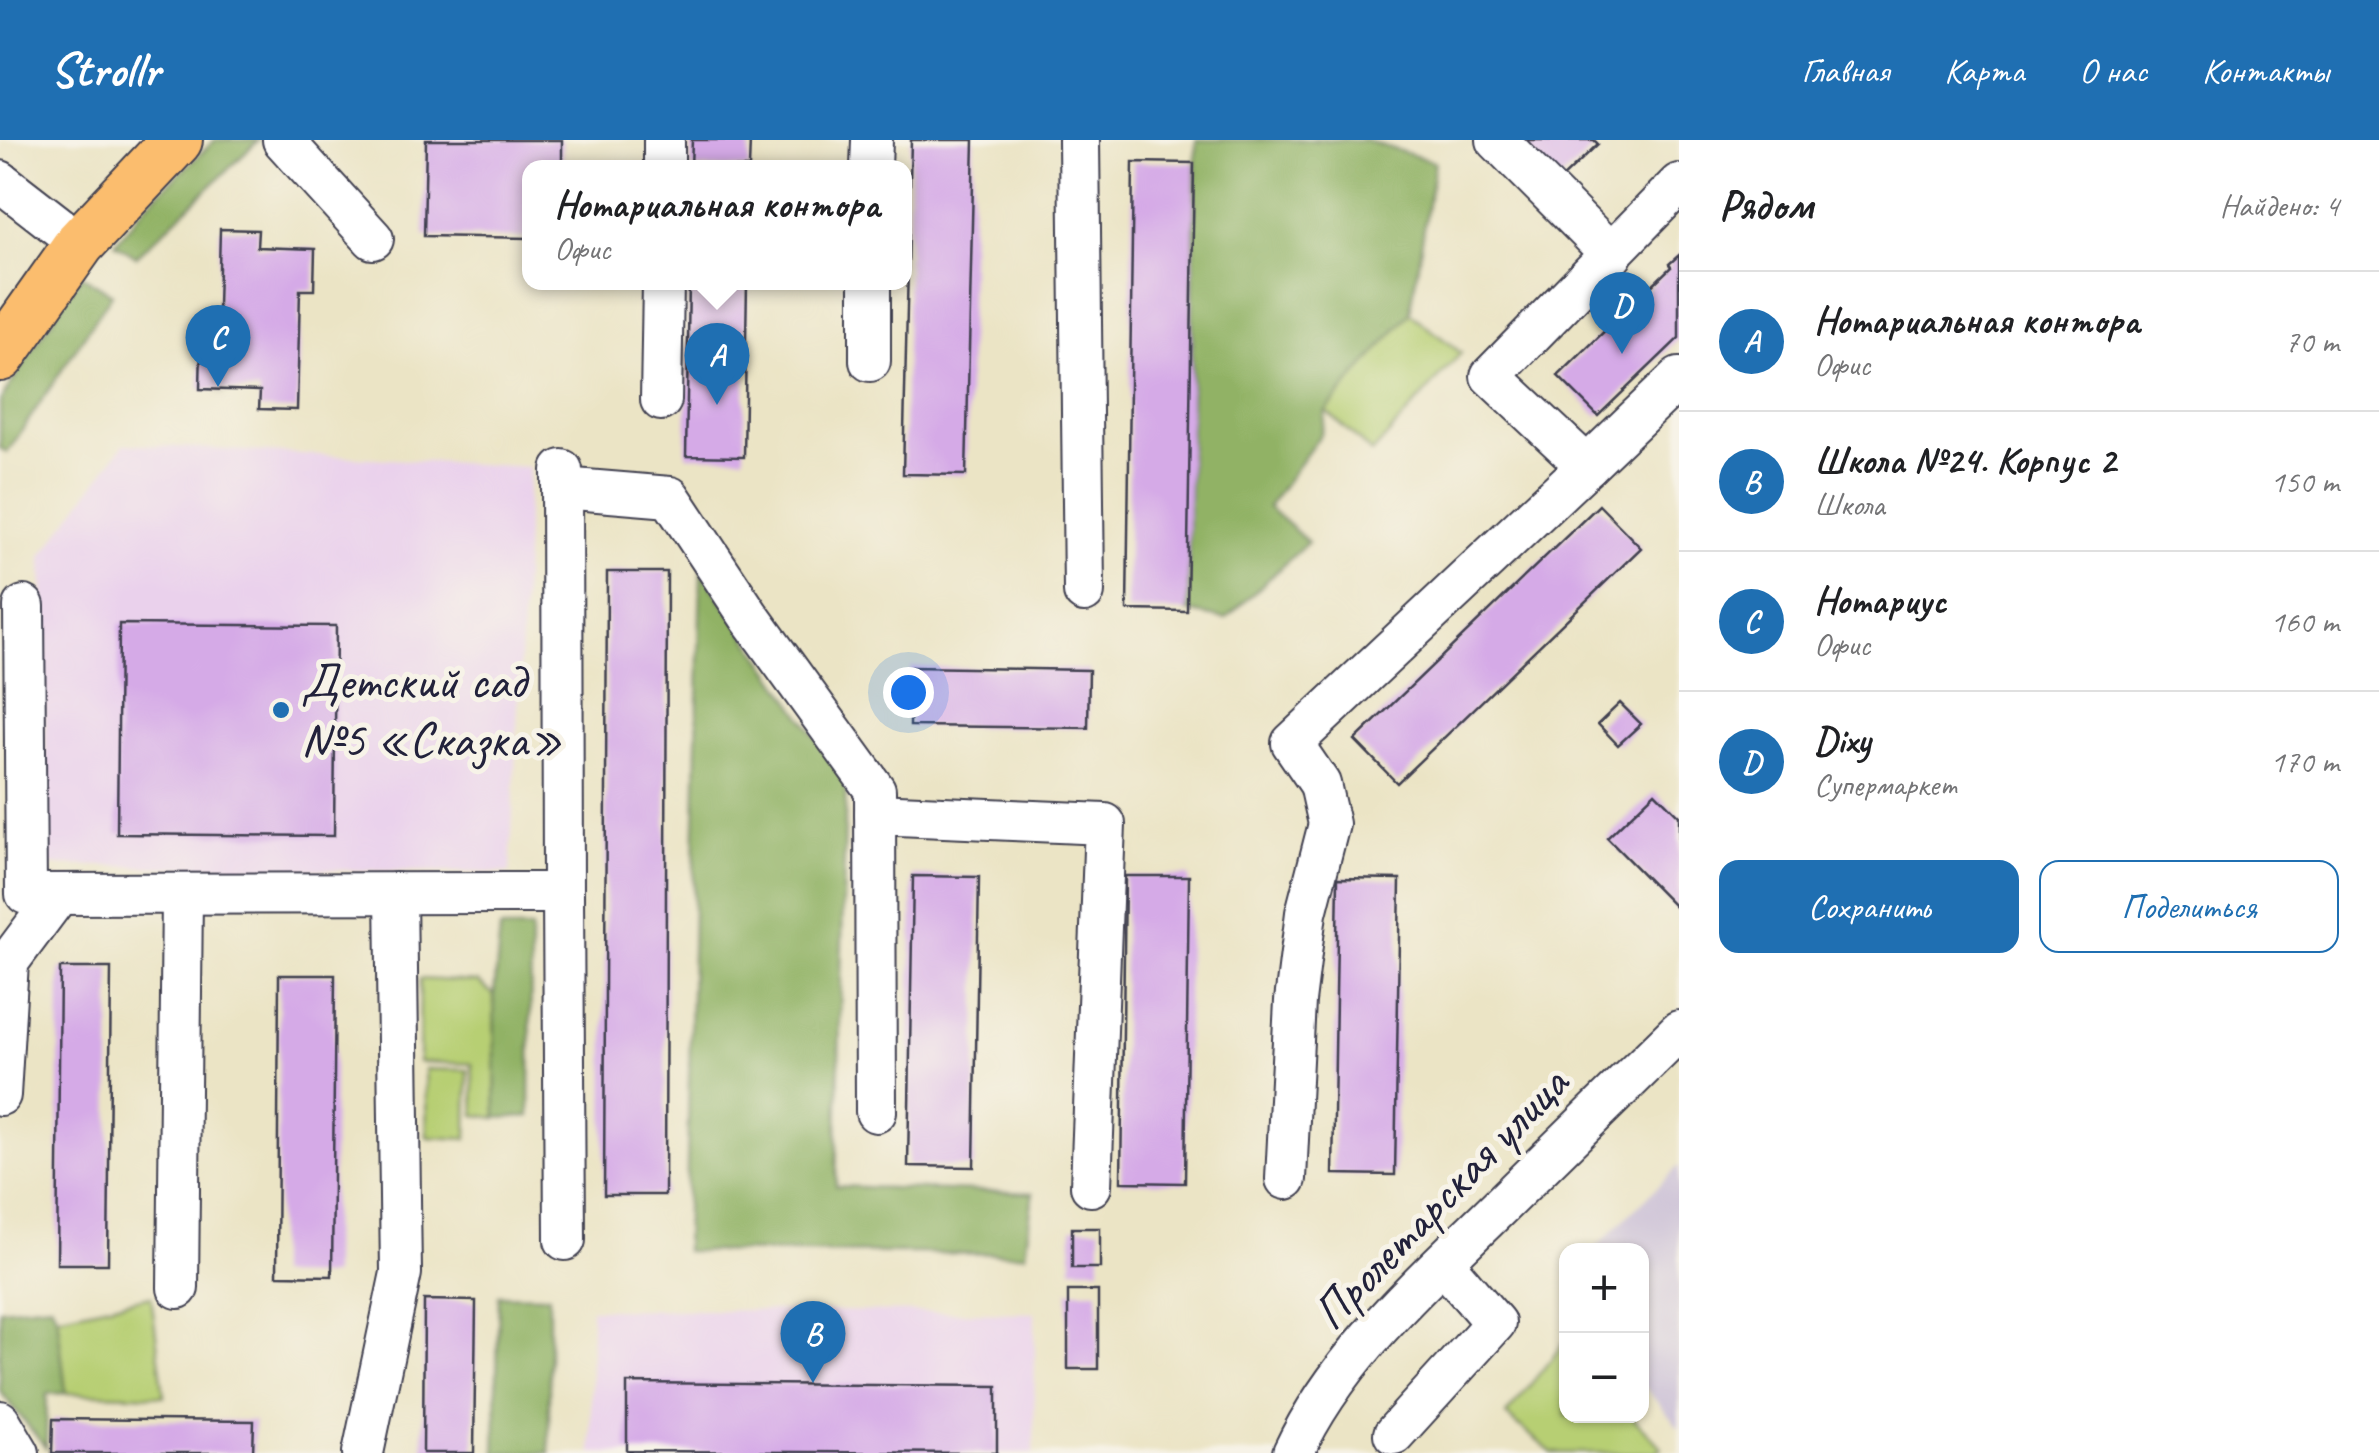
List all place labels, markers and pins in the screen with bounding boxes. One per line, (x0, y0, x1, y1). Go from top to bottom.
pin: D (1590, 272, 1654, 354)
pin: C (186, 304, 250, 387)
pin: A (684, 322, 750, 405)
place label: Детский сад №5 «Сказка» (301, 650, 563, 771)
marker: Детский сад №5 «Сказка» (270, 699, 292, 721)
pin: B (780, 1300, 846, 1383)

